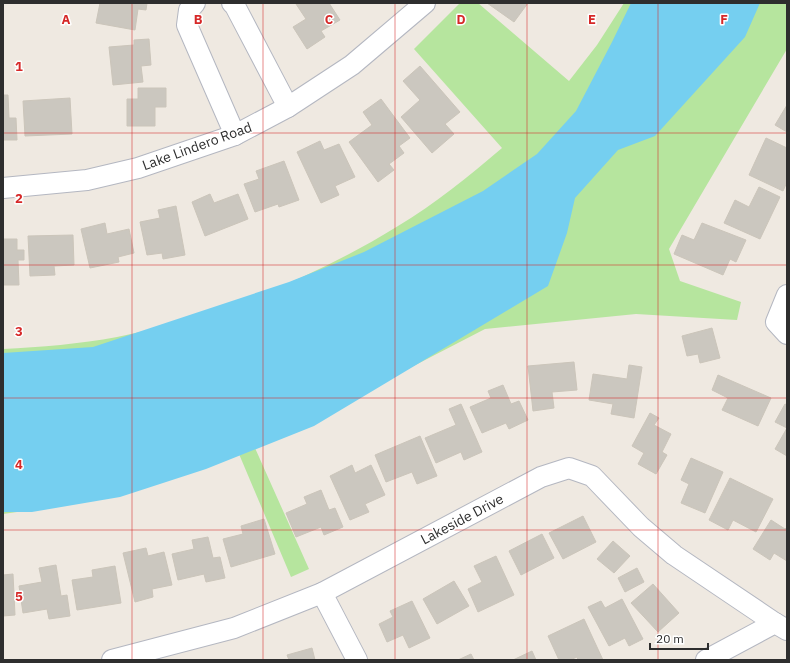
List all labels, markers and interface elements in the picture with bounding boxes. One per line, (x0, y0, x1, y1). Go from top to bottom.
text: A (62, 11, 71, 28)
text: B (194, 11, 203, 28)
text: C (325, 11, 334, 28)
text: D (456, 11, 466, 28)
text: E (588, 11, 596, 28)
text: F (720, 11, 728, 28)
text: 1 (15, 58, 23, 75)
street label: Lake Lindero Road (140, 118, 254, 174)
text: 2 (15, 190, 23, 207)
text: 3 (15, 323, 23, 340)
text: 4 (15, 456, 23, 473)
street label: Lakeside Drive (417, 489, 507, 548)
text: 5 (15, 588, 23, 605)
scale bar (650, 625, 708, 651)
text: 20 m (656, 631, 684, 646)

